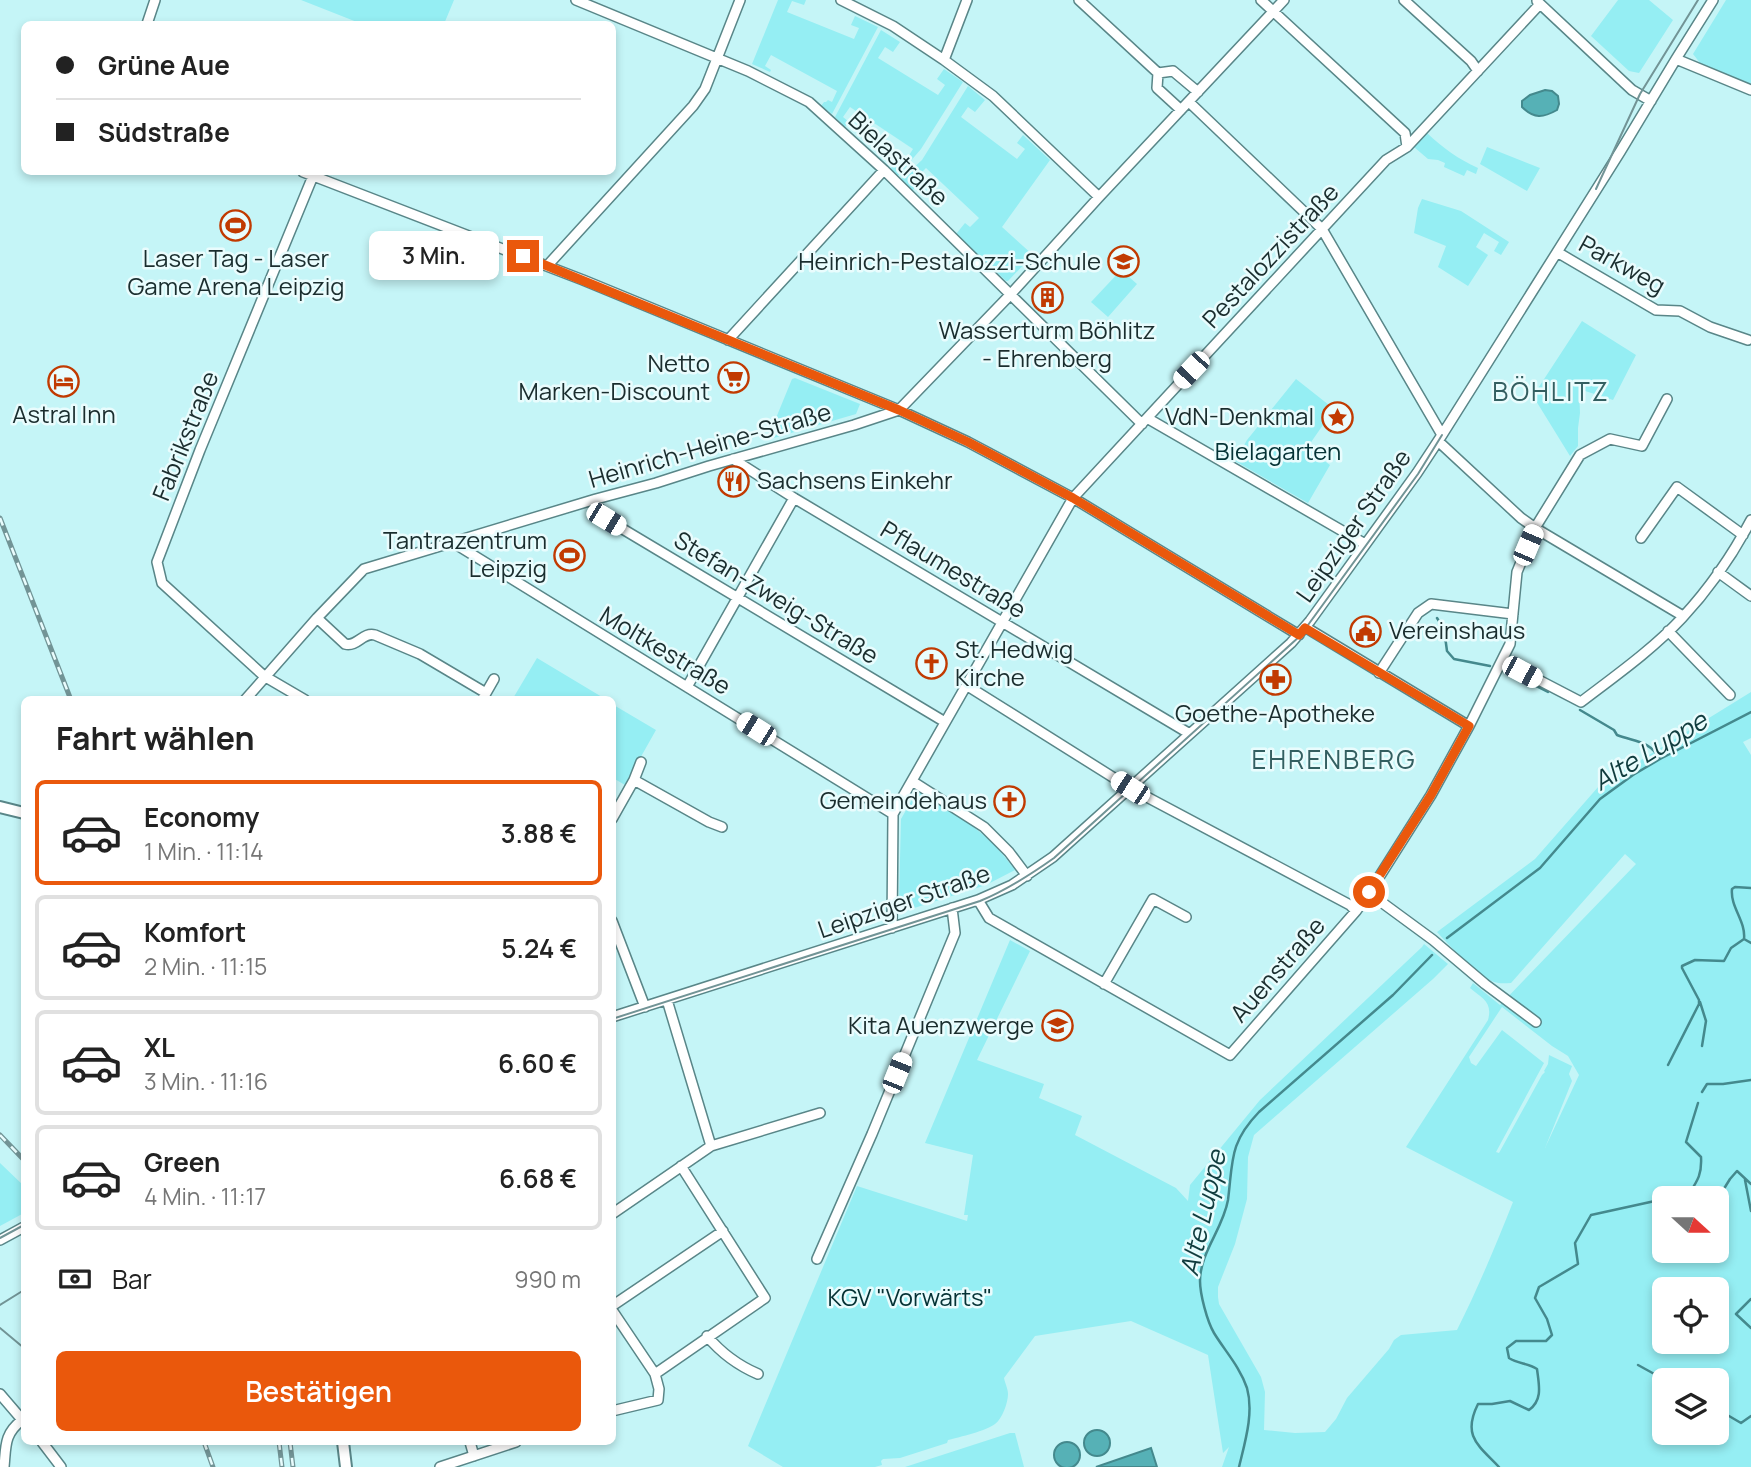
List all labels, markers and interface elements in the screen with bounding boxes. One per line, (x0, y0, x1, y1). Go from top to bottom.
text: Grüne Aue (98, 47, 230, 83)
street label: Bielastraße (842, 103, 956, 213)
text: Südstraße (98, 114, 230, 150)
street label: Pestalozzistraße (1194, 176, 1346, 334)
sports icon: Laser Tag - Laser Game Arena Leipzig (219, 208, 253, 242)
street label: Parkweg (1574, 226, 1672, 301)
callout: 3 Min. (369, 232, 498, 280)
text: 3 Min. (402, 239, 466, 271)
route end (507, 240, 539, 272)
place label: Laser Tag - Laser Game Arena Leipzig (127, 241, 345, 302)
place label: Heinrich-Pestalozzi-Schule (798, 244, 1101, 277)
school or university icon: Heinrich-Pestalozzi-Schule (1107, 245, 1141, 279)
building icon: Wasserturm Böhlitz - Ehrenberg (1030, 280, 1064, 314)
place label: Wasserturm Böhlitz - Ehrenberg (939, 313, 1155, 374)
place label: Netto Marken-Discount (519, 346, 710, 407)
car (1169, 347, 1214, 393)
supermarket icon: Netto Marken-Discount (716, 361, 750, 395)
hotel icon: Astral Inn (47, 364, 81, 398)
street label: Fabrikstraße (144, 366, 226, 505)
district label: BÖHLITZ (1492, 373, 1610, 409)
street label: Heinrich-Heine-Straße (584, 394, 835, 495)
place label: Astral Inn (12, 397, 116, 430)
place label: VdN-Denkmal (1165, 399, 1314, 432)
place icon: VdN-Denkmal (1320, 400, 1354, 434)
park label: Bielagarten (1215, 434, 1341, 467)
street label: Leipziger Straße (1288, 442, 1418, 608)
place label: Sachsens Einkehr (757, 463, 953, 496)
restaurant icon: Sachsens Einkehr (717, 464, 751, 498)
car (583, 499, 630, 539)
street label: Pflaumestraße (875, 512, 1033, 625)
car (1511, 522, 1546, 568)
place label: Tantrazentrum Leipzig (383, 523, 547, 584)
street label: Stefan-Zweig-Straße (668, 523, 885, 671)
sports icon: Tantrazentrum Leipzig (553, 538, 587, 572)
street label: Moltkestraße (594, 598, 737, 702)
place label: Vereinshaus (1389, 613, 1525, 646)
public building icon: Vereinshaus (1349, 614, 1383, 648)
place label: St. Hedwig Kirche (955, 632, 1073, 693)
church icon: St. Hedwig Kirche (915, 647, 949, 681)
car (1499, 653, 1546, 691)
pharmacy icon: Goethe-Apotheke (1258, 663, 1292, 697)
place label: Goethe-Apotheke (1175, 696, 1375, 729)
water label: Alte Luppe (1586, 701, 1715, 798)
car (733, 709, 780, 749)
text: Fahrt wählen (56, 716, 255, 760)
district label: EHRENBERG (1251, 741, 1417, 777)
car (1107, 768, 1154, 808)
place label: Gemeindehaus (820, 783, 987, 816)
church icon: Gemeindehaus (993, 784, 1027, 818)
text: Economy (144, 799, 259, 835)
icon: car (60, 801, 123, 864)
text: 3.88 € (501, 815, 577, 851)
text: 1 Min. · 11:14 (144, 835, 264, 867)
street label: Leipziger Straße (813, 856, 994, 945)
route start (1353, 876, 1385, 908)
street label: Auenstraße (1222, 909, 1332, 1029)
text: Komfort (144, 914, 246, 950)
icon: car (60, 916, 123, 979)
text: 5.24 € (501, 930, 577, 966)
text: 2 Min. · 11:15 (144, 950, 267, 982)
place label: Kita Auenzwerge (848, 1008, 1034, 1041)
school or university icon: Kita Auenzwerge (1040, 1009, 1074, 1043)
text: XL (144, 1029, 175, 1065)
icon: car (60, 1031, 123, 1094)
text: 6.60 € (498, 1045, 577, 1081)
car (880, 1050, 915, 1096)
text: 3 Min. · 11:16 (144, 1065, 268, 1097)
text: Green (144, 1144, 220, 1180)
water label: Alte Luppe (1170, 1145, 1234, 1279)
icon: car (60, 1146, 123, 1209)
text: 6.68 € (499, 1160, 577, 1196)
text: 4 Min. · 11:17 (144, 1180, 266, 1212)
north arrow (1652, 1186, 1729, 1264)
map controls (1652, 1186, 1729, 1445)
icon: cash (56, 1260, 94, 1298)
text: Bar (112, 1261, 152, 1297)
text: 990 m (514, 1263, 581, 1295)
button: locate (1652, 1277, 1729, 1354)
park label: KGV "Vorwärts" (827, 1280, 993, 1313)
button: Bestätigen (56, 1351, 581, 1431)
button: layers (1652, 1368, 1729, 1445)

